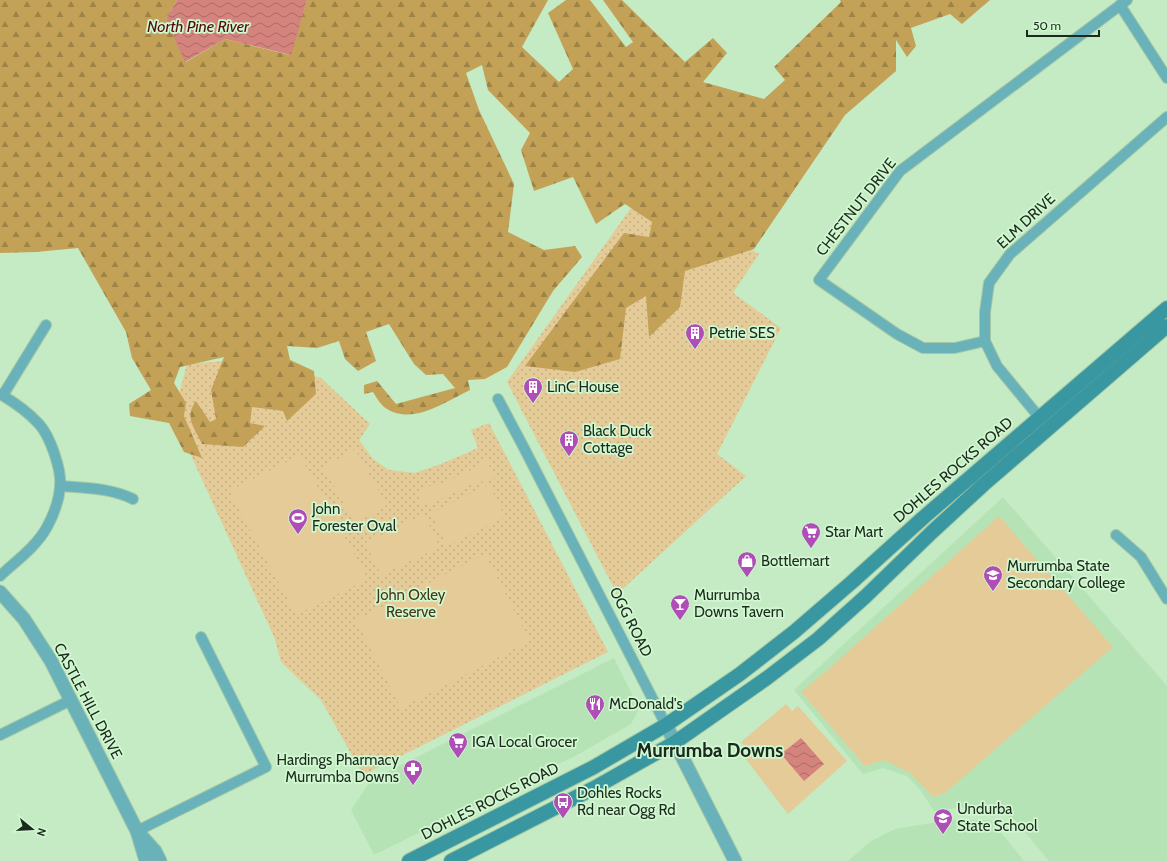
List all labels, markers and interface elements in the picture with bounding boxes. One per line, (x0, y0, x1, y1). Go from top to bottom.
scale bar (1027, 12, 1099, 38)
water label: North Pine River (147, 17, 250, 36)
text: 50 m (1033, 18, 1061, 33)
street label: CHESTNUT DRIVE (812, 155, 900, 259)
street label: ELM DRIVE (993, 190, 1059, 252)
building icon: Petrie SES (684, 322, 706, 350)
place label: Petrie SES (709, 324, 775, 342)
building icon: LinC House (522, 376, 544, 404)
place label: LinC House (547, 378, 619, 396)
street label: DOHLES ROCKS ROAD (890, 413, 1016, 527)
place label: Black Duck Cottage (583, 422, 652, 457)
building icon: Black Duck Cottage (558, 429, 580, 457)
place label: John Forester Oval (311, 500, 397, 535)
sports icon: John Forester Oval (287, 507, 309, 535)
supermarket icon: Star Mart (800, 521, 822, 549)
place label: Star Mart (825, 523, 883, 541)
shop icon: Bottlemart (736, 550, 758, 578)
place label: Bottlemart (761, 552, 830, 570)
place label: Murrumba State Secondary College (1007, 557, 1125, 592)
school or university icon: Murrumba State Secondary College (982, 564, 1004, 592)
street label: OGG ROAD (606, 584, 656, 660)
park label: John Oxley Reserve (376, 586, 446, 621)
place label: Murrumba Downs Tavern (694, 586, 784, 621)
bar icon: Murrumba Downs Tavern (669, 593, 691, 621)
street label: CASTLE HILL DRIVE (50, 640, 126, 762)
restaurant icon: McDonald's (584, 693, 606, 721)
place label: McDonald's (609, 695, 683, 713)
supermarket icon: IGA Local Grocer (447, 731, 469, 759)
place label: IGA Local Grocer (472, 733, 577, 751)
district label: Murrumba Downs (637, 739, 783, 762)
place label: Hardings Pharmacy Murrumba Downs (277, 751, 399, 786)
pharmacy icon: Hardings Pharmacy Murrumba Downs (402, 758, 424, 786)
street label: DOHLES ROCKS ROAD (418, 758, 562, 844)
place label: Dohles Rocks Rd near Ogg Rd (577, 784, 676, 819)
bus stop icon: Dohles Rocks Rd near Ogg Rd (552, 791, 574, 819)
place label: Undurba State School (957, 800, 1038, 835)
school or university icon: Undurba State School (932, 807, 954, 835)
north arrow (12, 809, 52, 849)
text: N (34, 826, 49, 838)

